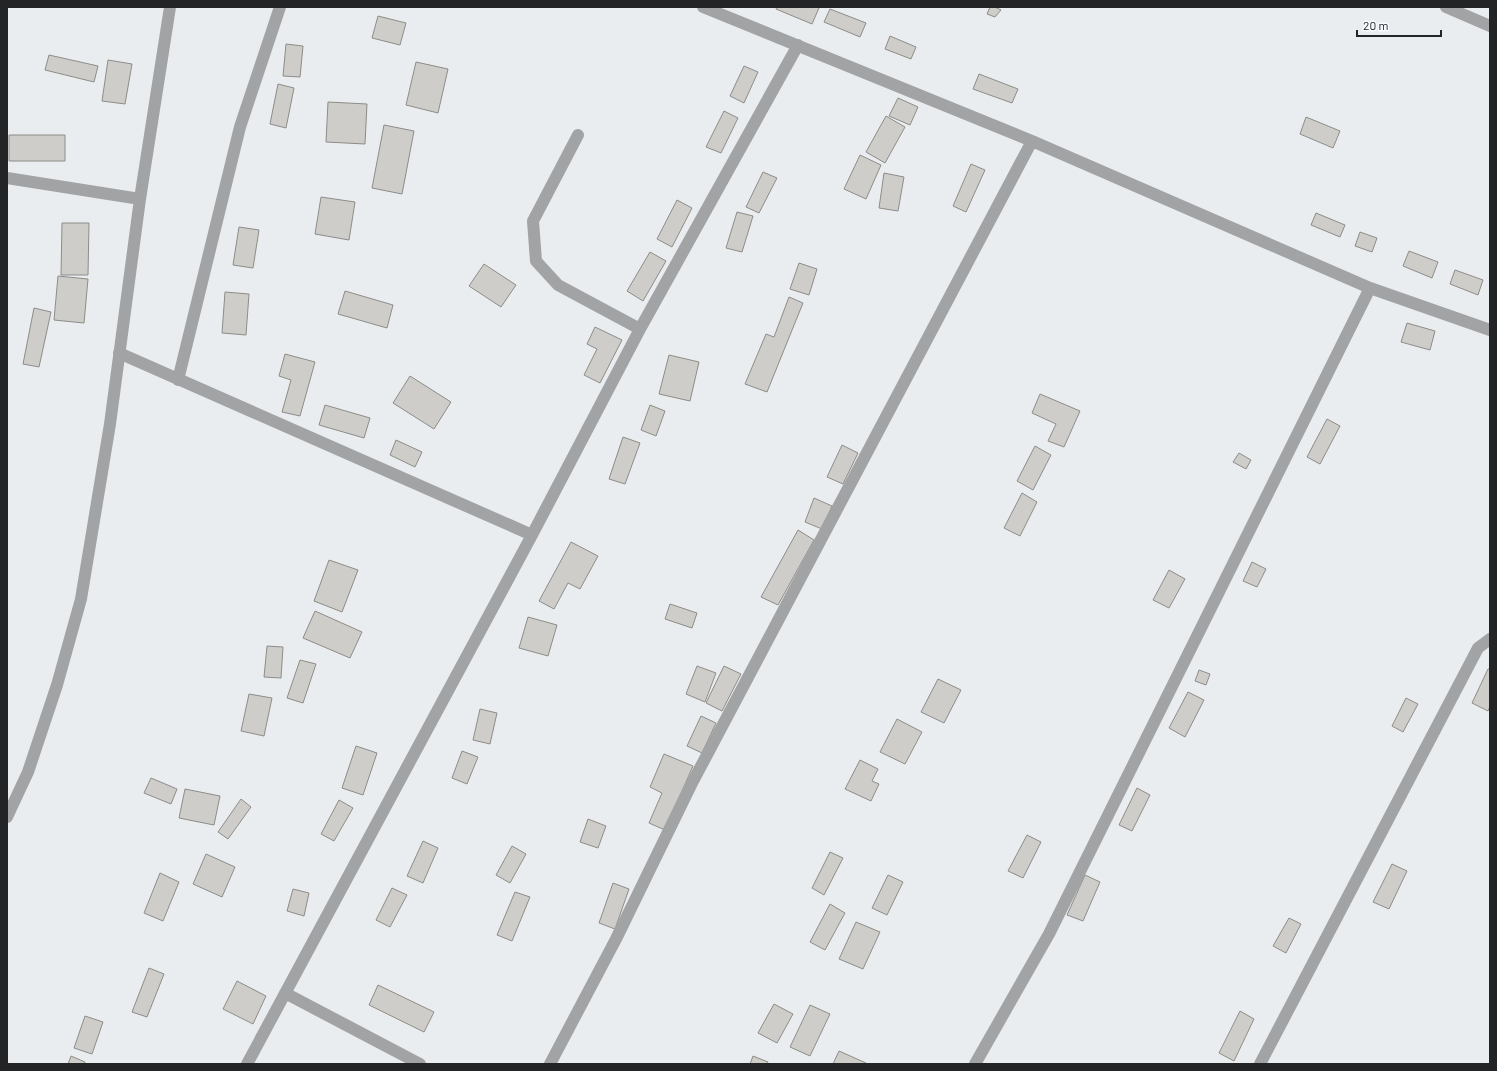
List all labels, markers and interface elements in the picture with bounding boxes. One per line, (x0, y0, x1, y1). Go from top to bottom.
scale bar (1357, 12, 1441, 38)
text: 20 m (1363, 18, 1389, 32)

